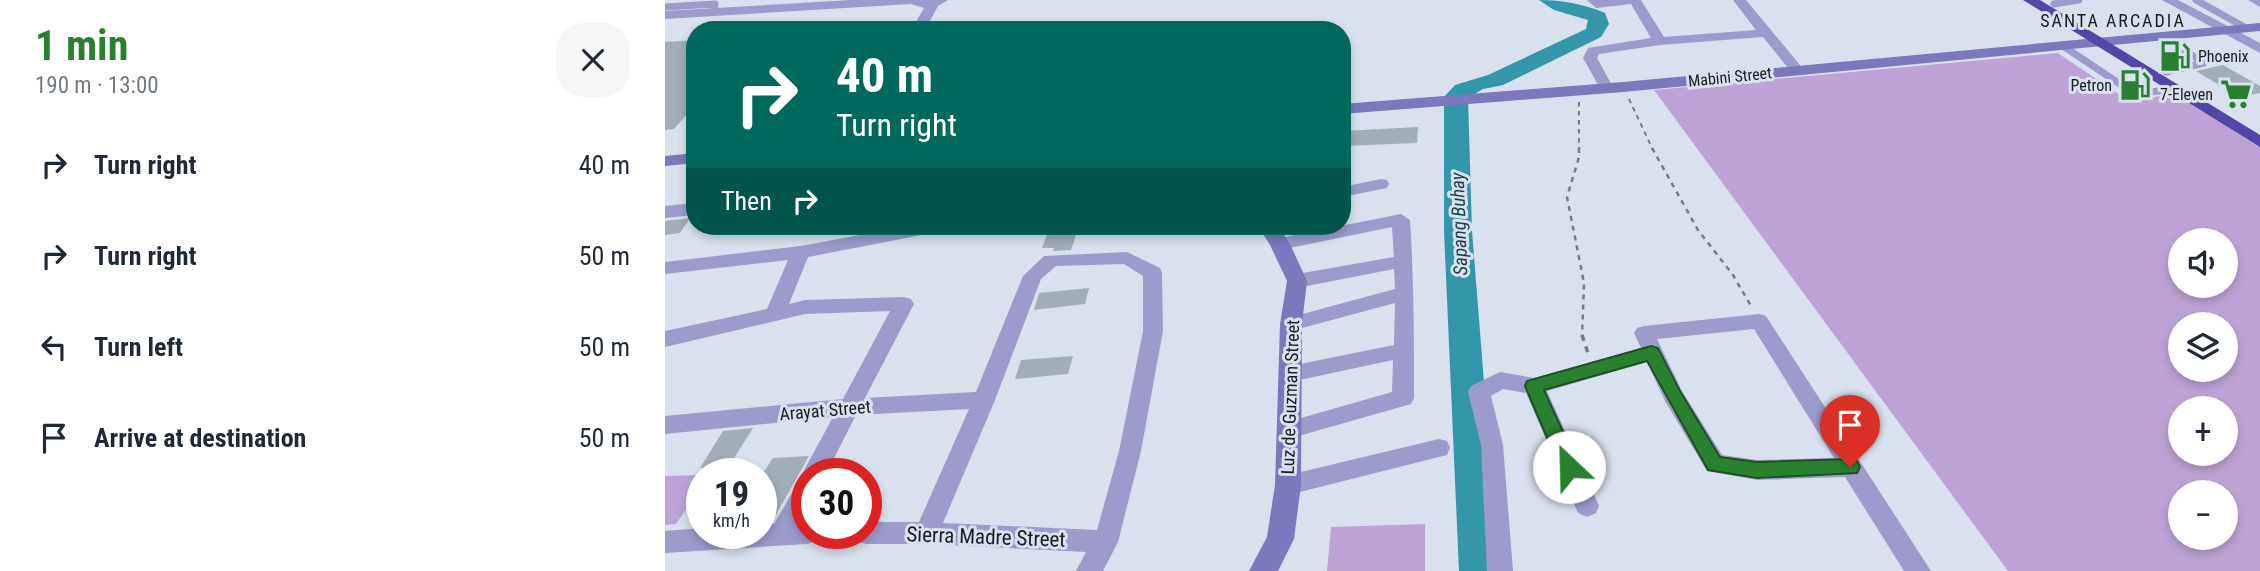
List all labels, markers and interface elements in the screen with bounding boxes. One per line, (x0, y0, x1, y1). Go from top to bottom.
district label: SANTA ARCADIA (2040, 10, 2186, 31)
text: 1 min (35, 21, 128, 70)
button: close (556, 23, 630, 97)
fuel station icon: Phoenix (2158, 39, 2192, 73)
text: 40 m (836, 47, 933, 104)
place label: Phoenix (2198, 47, 2249, 66)
icon: right (721, 49, 812, 140)
street label: Mabini Street (1687, 63, 1773, 91)
fuel station icon: Petron (2118, 68, 2152, 102)
text: 190 m · 13:00 (35, 72, 159, 99)
place label: Petron (2071, 76, 2112, 95)
supermarket icon: 7-Eleven (2219, 77, 2253, 111)
place label: 7-Eleven (2160, 85, 2213, 104)
text: Turn right (836, 106, 957, 144)
icon: right (35, 146, 73, 184)
text: Turn right (94, 150, 196, 180)
text: 40 m (579, 150, 630, 180)
water label: Sapang Buhay (1446, 171, 1472, 276)
icon: right (786, 182, 824, 220)
text: Then (721, 186, 772, 216)
map controls (2168, 228, 2238, 550)
button: sound (2168, 228, 2238, 298)
icon: right (35, 237, 73, 275)
text: Turn right (94, 241, 196, 271)
text: 50 m (579, 241, 630, 271)
button: layers (2168, 312, 2238, 382)
street label: Luz de Guzman Street (1277, 319, 1303, 475)
icon: left (35, 328, 73, 366)
text: Turn left (94, 332, 183, 362)
text: 50 m (579, 332, 630, 362)
pin (1820, 395, 1880, 467)
street label: Arayat Street (778, 396, 872, 424)
button: + (2168, 396, 2238, 466)
icon: arrive (1831, 406, 1869, 444)
icon: arrive (35, 419, 73, 457)
text: Arrive at destination (94, 423, 306, 453)
text: 50 m (579, 423, 630, 453)
position arrow (1532, 430, 1606, 504)
speed limit sign: 30 (791, 458, 882, 549)
text: 19 (714, 474, 749, 515)
button: − (2168, 480, 2238, 550)
text: km/h (713, 510, 750, 531)
street label: Sierra Madre Street (906, 522, 1066, 552)

